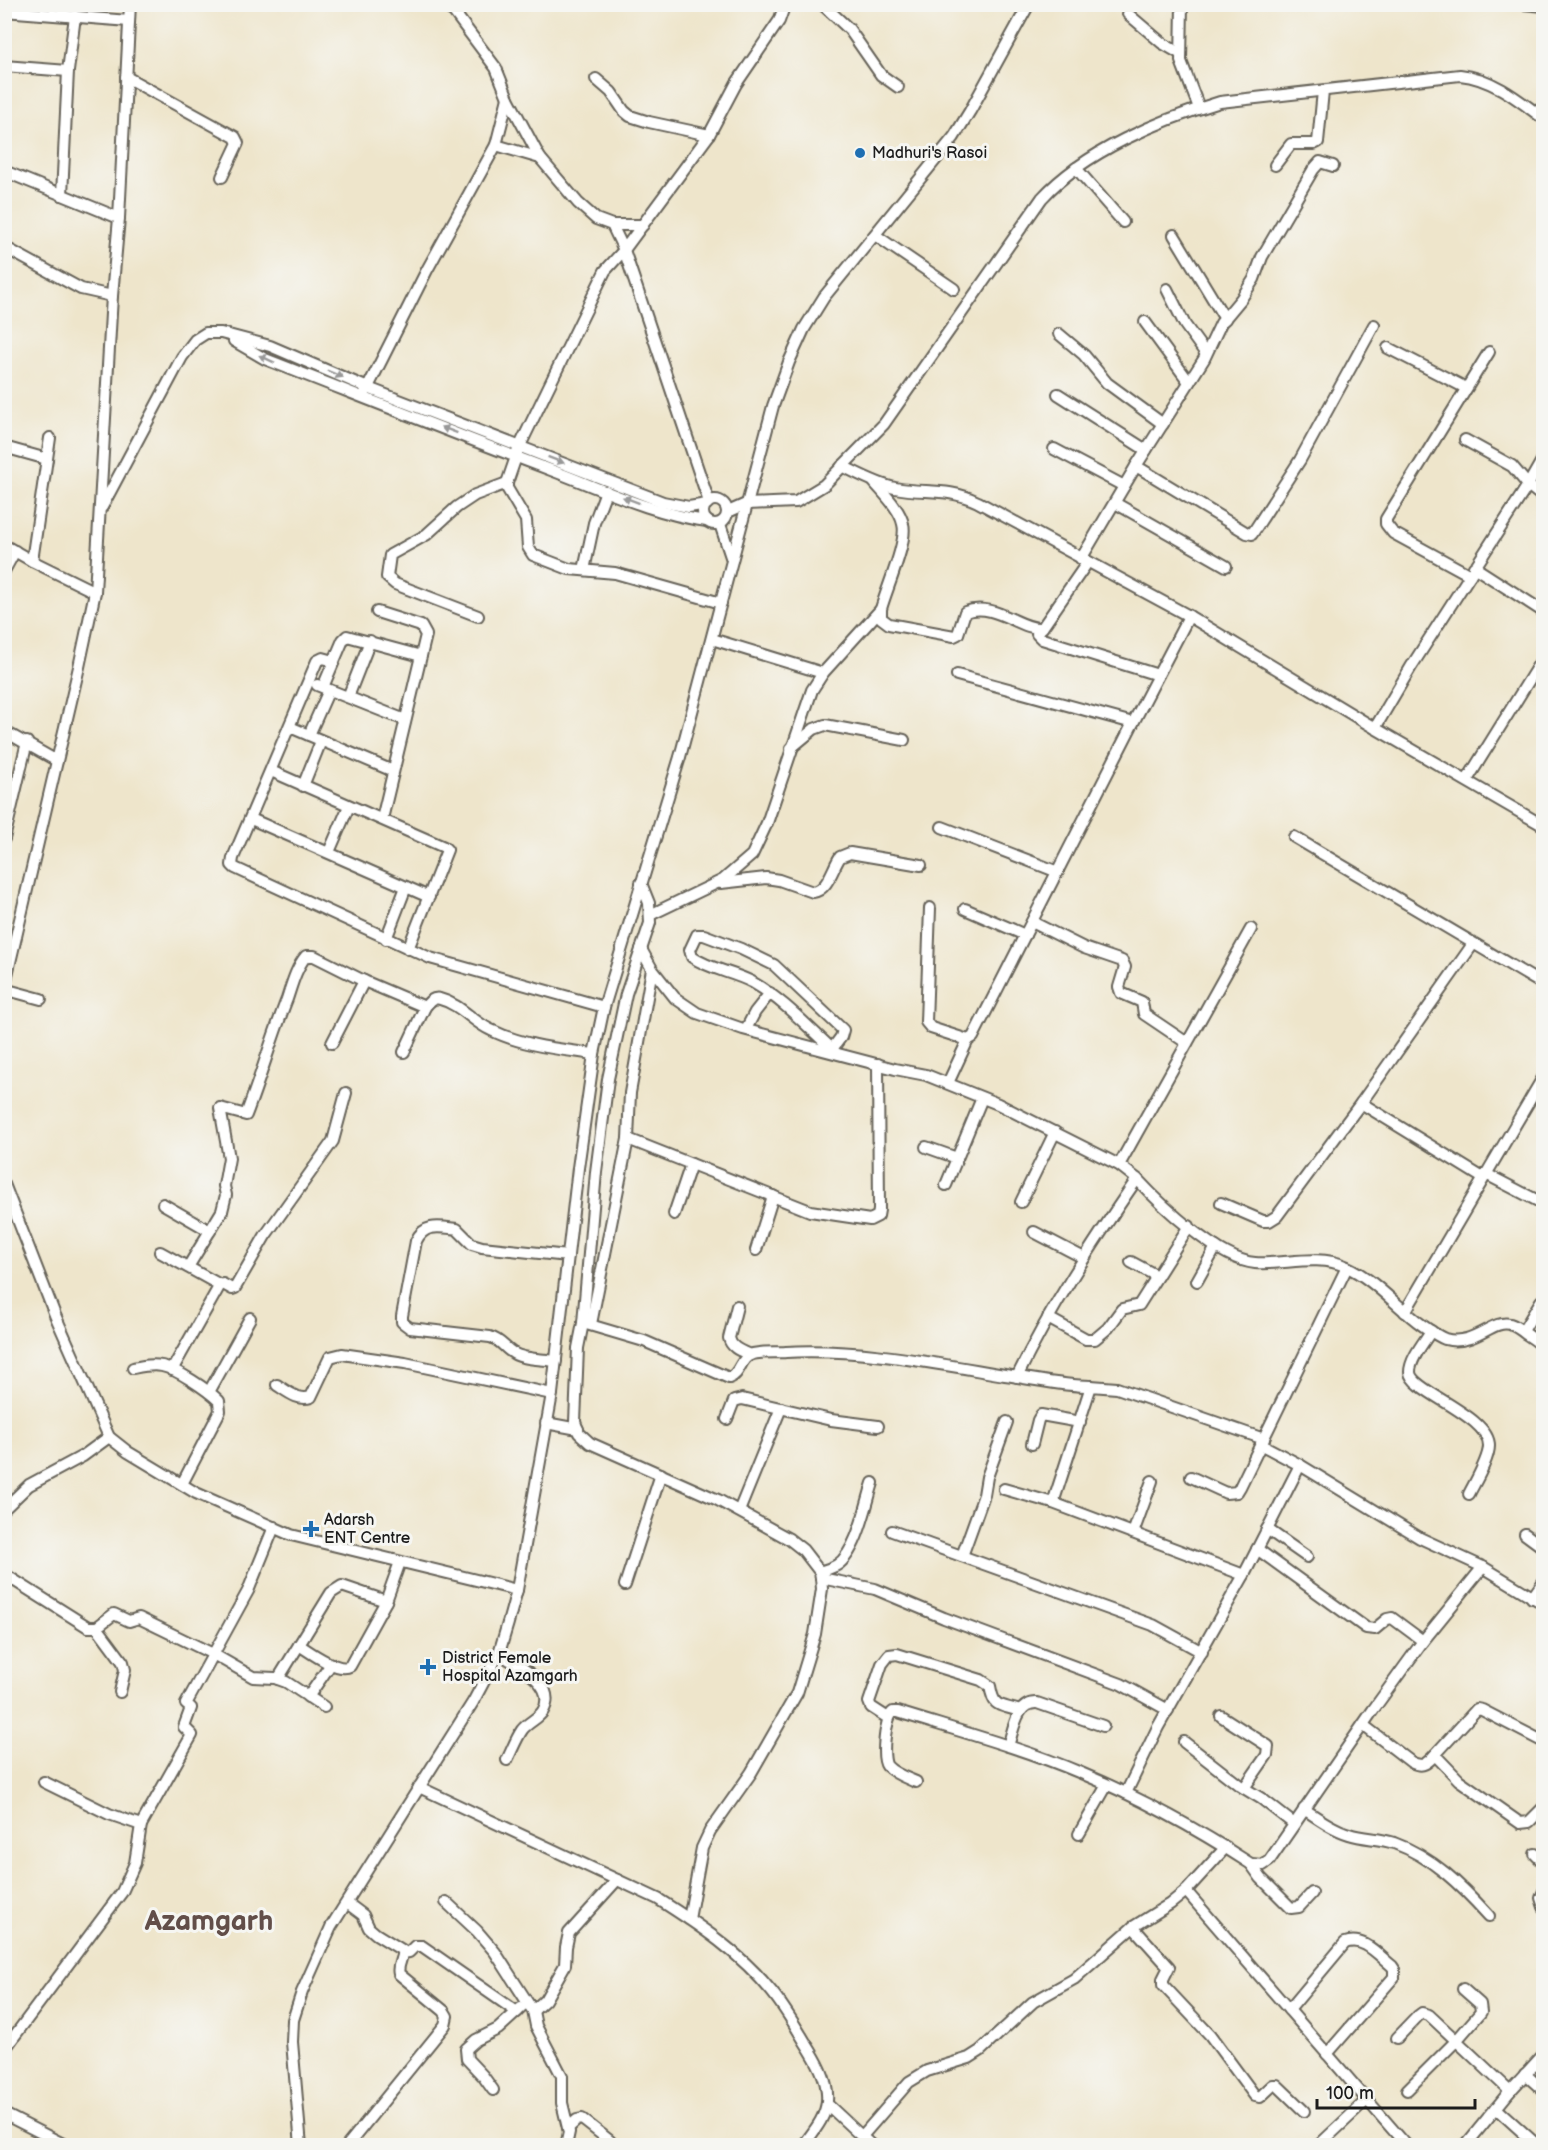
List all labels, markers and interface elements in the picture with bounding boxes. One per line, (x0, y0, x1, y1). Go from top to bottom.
place label: Madhuri's Rasoi (872, 144, 987, 163)
marker: Madhuri's Rasoi (853, 146, 867, 160)
one-way arrow (258, 355, 276, 365)
one-way arrow (326, 369, 344, 379)
one-way arrow (439, 425, 457, 435)
one-way arrow (547, 455, 565, 465)
one-way arrow (622, 495, 640, 504)
place label: Adarsh ENT Centre (324, 1511, 411, 1548)
marker: Adarsh ENT Centre (302, 1520, 320, 1538)
place label: District Female Hospital Azamgarh (442, 1649, 578, 1686)
marker: District Female Hospital Azamgarh (419, 1658, 437, 1676)
district label: Azamgarh (144, 1905, 273, 1938)
scale bar (1317, 2072, 1474, 2110)
text: 100 m (1326, 2083, 1374, 2104)

